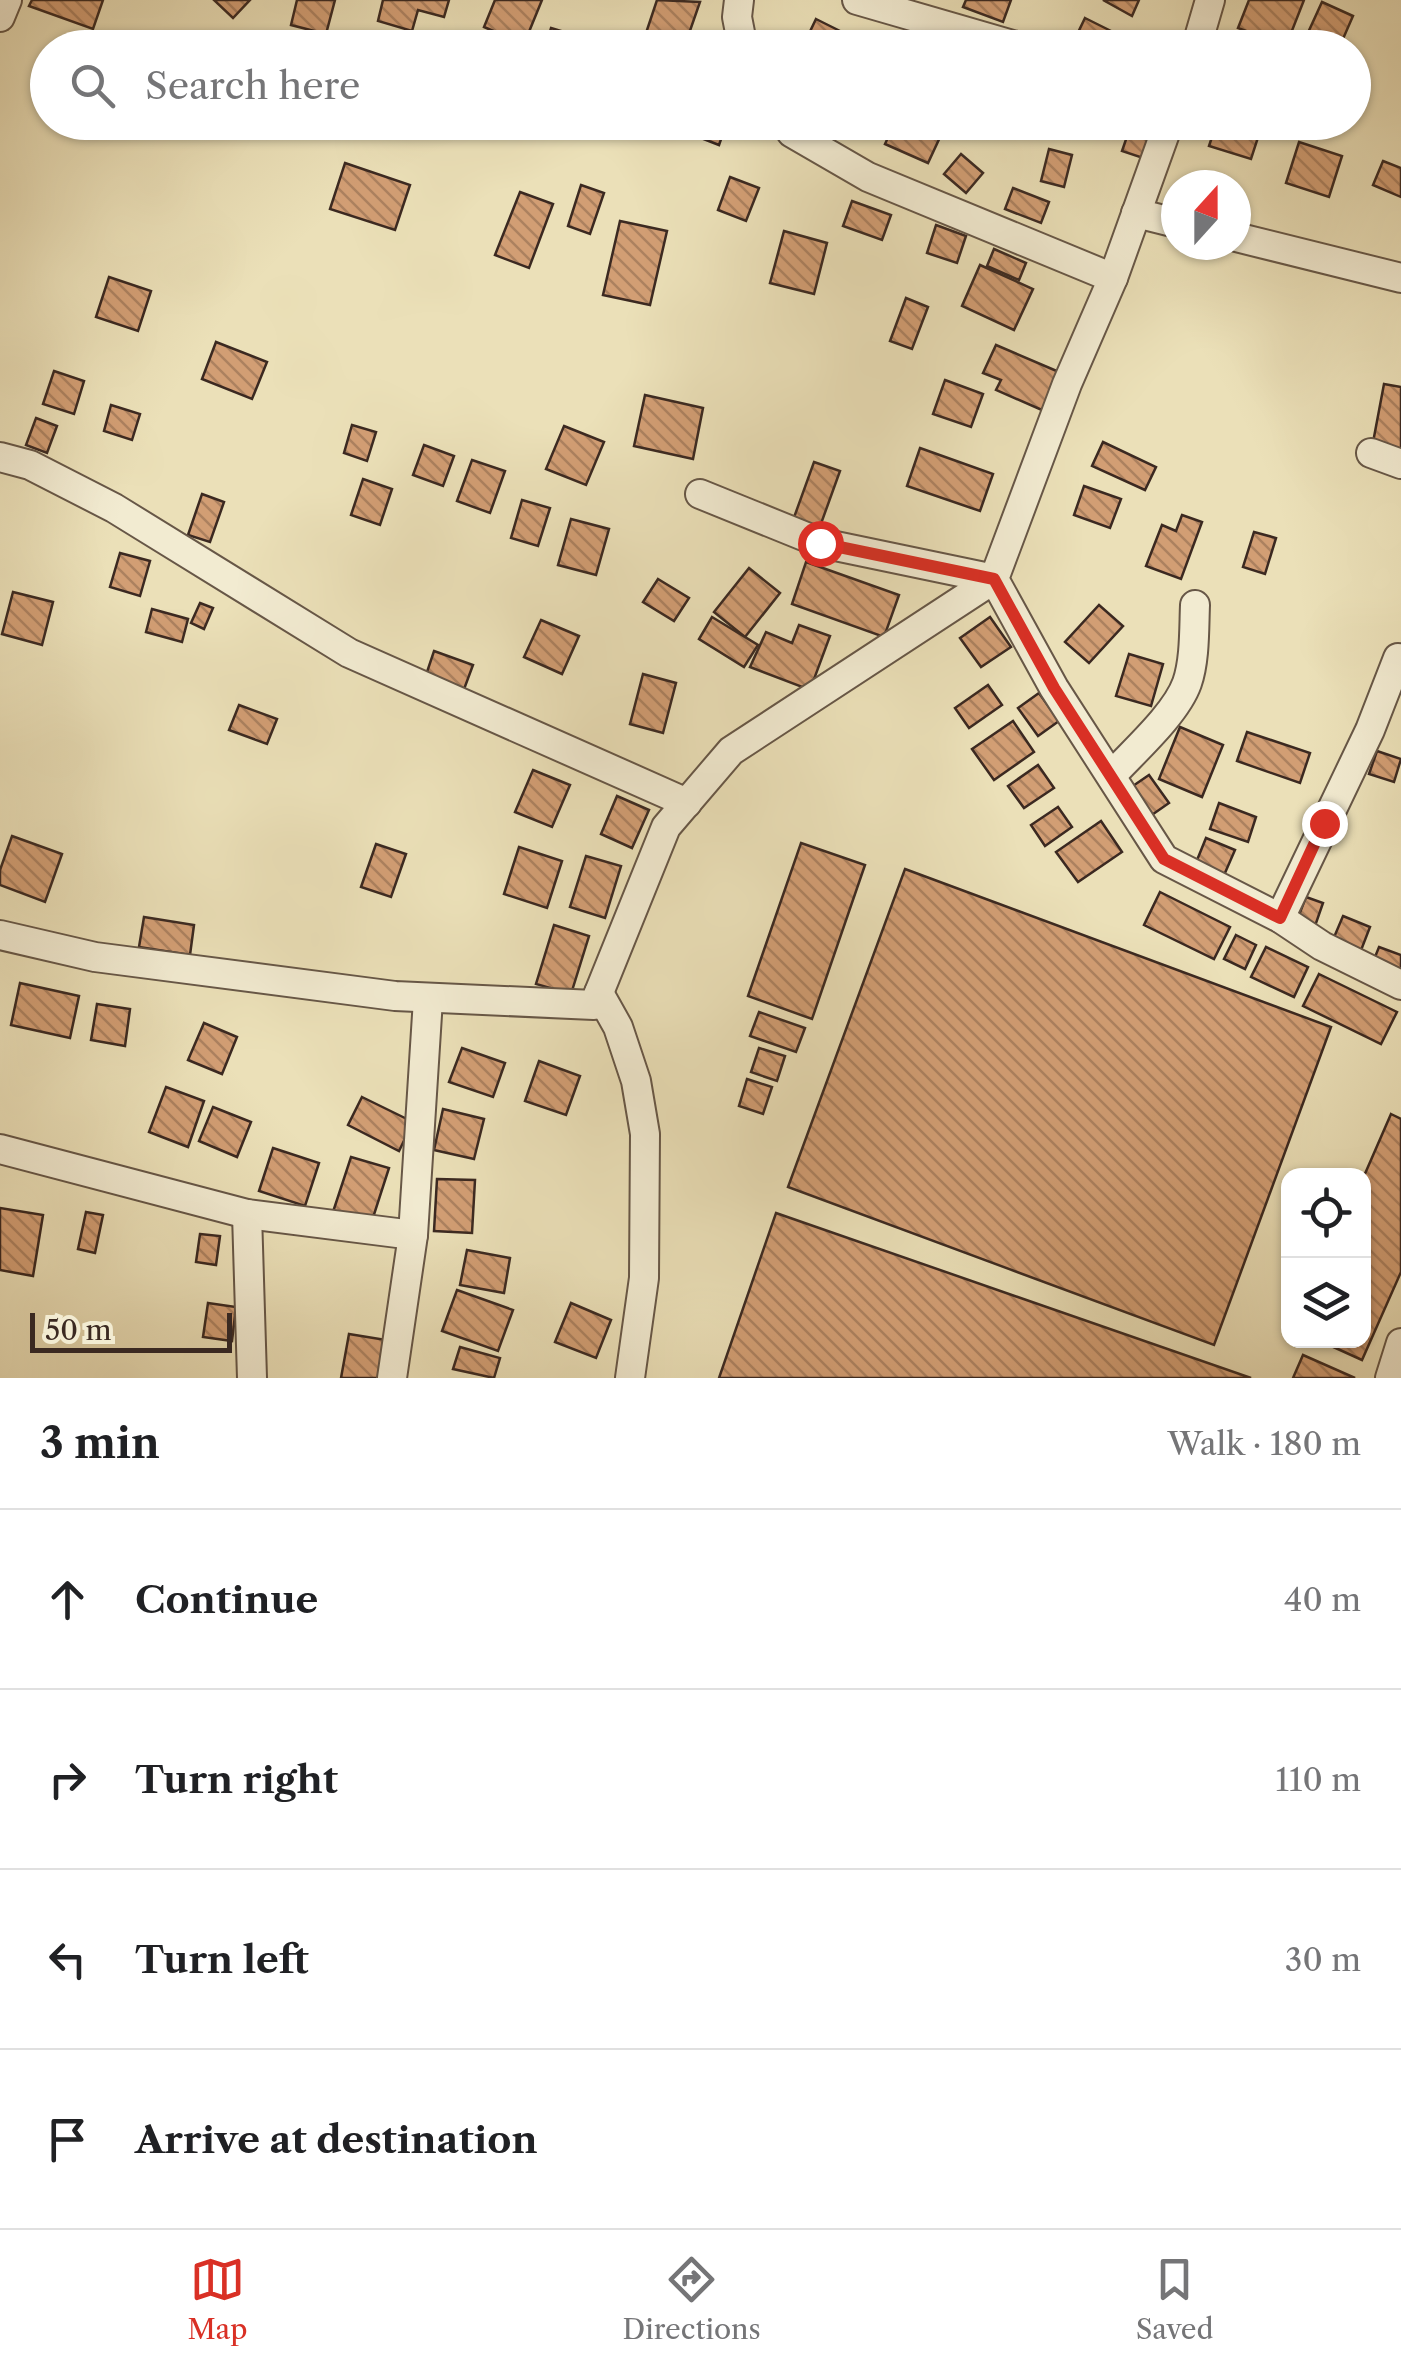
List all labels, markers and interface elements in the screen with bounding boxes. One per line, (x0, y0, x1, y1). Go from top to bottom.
search box (30, 30, 1371, 140)
icon: search (65, 58, 120, 113)
text: Search here (145, 62, 360, 109)
north arrow (1161, 170, 1251, 260)
route start (798, 521, 844, 567)
route end (1302, 801, 1348, 847)
map controls (1281, 1168, 1371, 1348)
button: locate (1281, 1168, 1371, 1258)
button: layers (1281, 1258, 1371, 1348)
scale bar (30, 1308, 232, 1352)
text: 50 m (45, 1313, 112, 1347)
text: 3 min (40, 1417, 160, 1469)
text: Walk · 180 m (1168, 1424, 1361, 1463)
icon: ahead (40, 1572, 95, 1627)
text: Continue (135, 1576, 318, 1623)
text: 40 m (1284, 1580, 1361, 1619)
icon: right (40, 1752, 95, 1807)
text: Turn right (135, 1756, 338, 1803)
text: 110 m (1275, 1760, 1361, 1799)
icon: left (40, 1932, 95, 1987)
text: Turn left (135, 1936, 309, 1983)
text: 30 m (1285, 1940, 1361, 1979)
icon: arrive (40, 2112, 95, 2167)
text: Arrive at destination (135, 2116, 538, 2163)
tab: Map (187, 2252, 248, 2346)
tab: Directions (622, 2252, 761, 2346)
tab: Saved (1136, 2252, 1214, 2346)

